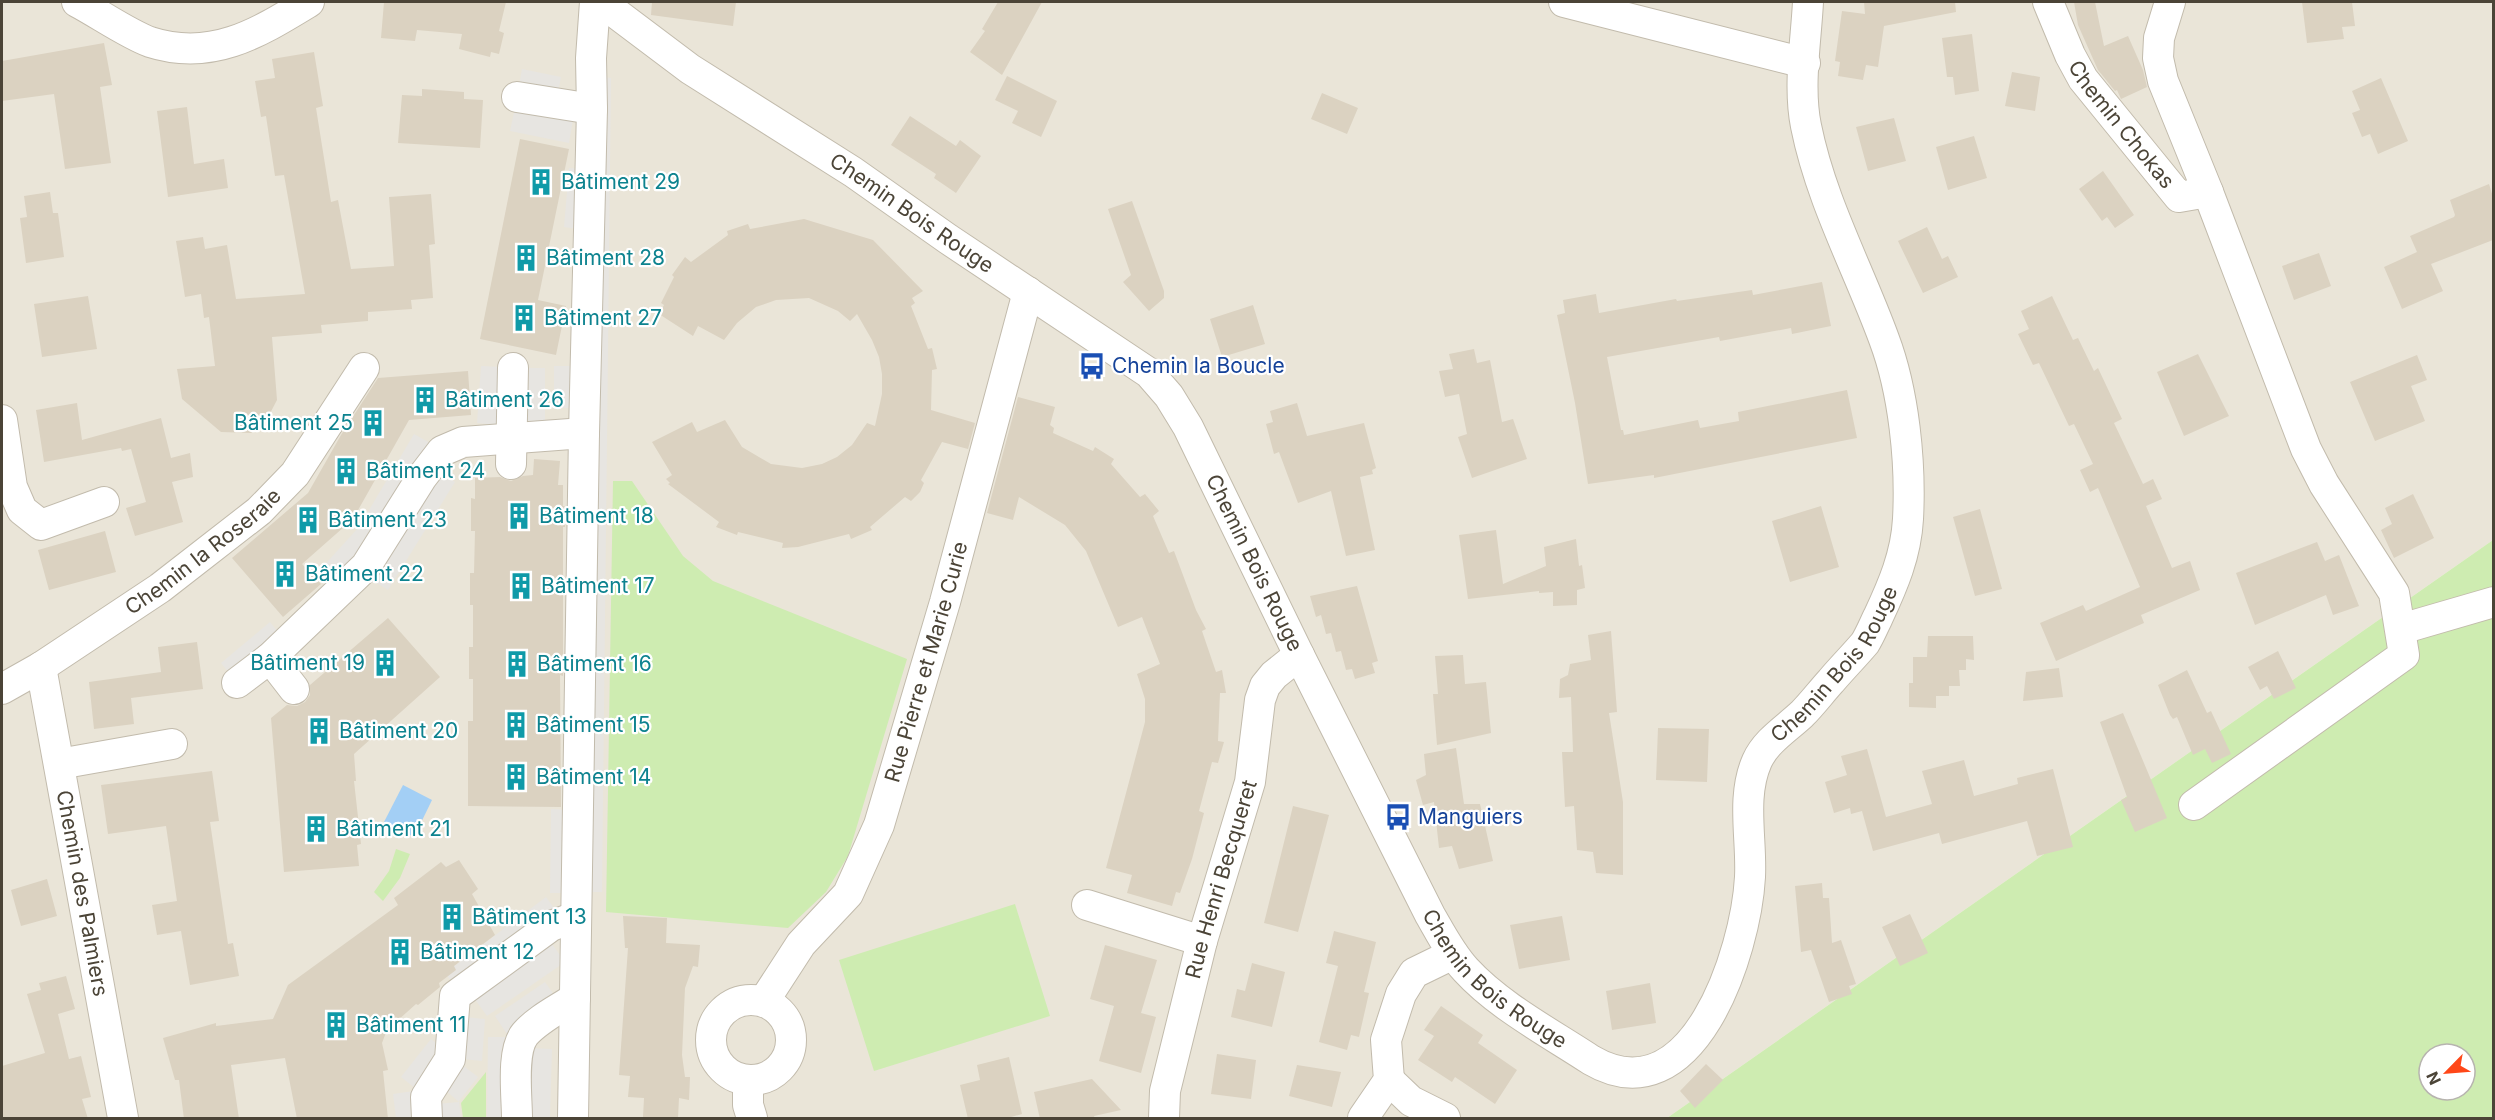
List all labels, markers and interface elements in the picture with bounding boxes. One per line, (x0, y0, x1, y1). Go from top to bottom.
street label: Chemin Chokas (2063, 56, 2180, 193)
street label: Chemin Bois Rouge (825, 148, 999, 278)
building icon: Bâtiment 29 (526, 167, 556, 197)
place label: Bâtiment 29 (561, 169, 680, 194)
building icon: Bâtiment 28 (511, 243, 541, 273)
place label: Bâtiment 28 (546, 245, 665, 270)
building icon: Bâtiment 27 (509, 303, 539, 333)
place label: Bâtiment 27 (544, 305, 662, 330)
bus stop icon: Chemin la Boucle (1077, 351, 1107, 381)
place label: Chemin la Boucle (1112, 353, 1285, 378)
building icon: Bâtiment 26 (410, 385, 440, 415)
place label: Bâtiment 26 (445, 387, 564, 412)
building icon: Bâtiment 25 (358, 408, 388, 438)
place label: Bâtiment 25 (234, 410, 353, 435)
building icon: Bâtiment 24 (331, 456, 361, 486)
place label: Bâtiment 24 (366, 458, 485, 483)
street label: Chemin Bois Rouge (1201, 470, 1308, 655)
street label: Chemin la Roseraie (120, 483, 286, 620)
building icon: Bâtiment 18 (504, 501, 534, 531)
place label: Bâtiment 18 (539, 503, 654, 528)
building icon: Bâtiment 23 (293, 505, 323, 535)
place label: Bâtiment 23 (328, 507, 447, 532)
street label: Rue Pierre et Marie Curie (879, 539, 973, 785)
building icon: Bâtiment 22 (270, 559, 300, 589)
place label: Bâtiment 22 (305, 561, 424, 586)
building icon: Bâtiment 17 (506, 571, 536, 601)
place label: Bâtiment 17 (541, 573, 655, 598)
street label: Chemin Bois Rouge (1765, 582, 1902, 747)
building icon: Bâtiment 19 (370, 648, 400, 678)
building icon: Bâtiment 16 (502, 649, 532, 679)
place label: Bâtiment 19 (250, 650, 365, 675)
place label: Bâtiment 16 (537, 651, 652, 676)
building icon: Bâtiment 15 (501, 710, 531, 740)
place label: Bâtiment 15 (536, 712, 651, 737)
building icon: Bâtiment 20 (304, 716, 334, 746)
place label: Bâtiment 20 (339, 718, 458, 743)
building icon: Bâtiment 14 (501, 762, 531, 792)
place label: Bâtiment 14 (536, 764, 651, 789)
street label: Rue Henri Becqueret (1180, 777, 1262, 981)
street label: Chemin des Palmiers (52, 788, 114, 998)
bus stop icon: Manguiers (1383, 802, 1413, 832)
place label: Manguiers (1418, 804, 1523, 829)
building icon: Bâtiment 21 (301, 814, 331, 844)
place label: Bâtiment 21 (336, 816, 451, 841)
building icon: Bâtiment 13 (437, 902, 467, 932)
place label: Bâtiment 13 (472, 904, 587, 929)
street label: Chemin Bois Rouge (1417, 905, 1572, 1053)
building icon: Bâtiment 12 (385, 937, 415, 967)
place label: Bâtiment 12 (420, 939, 535, 964)
building icon: Bâtiment 11 (321, 1010, 351, 1040)
place label: Bâtiment 11 (356, 1012, 466, 1037)
north arrow (2417, 1042, 2477, 1102)
text: N (2422, 1069, 2445, 1088)

